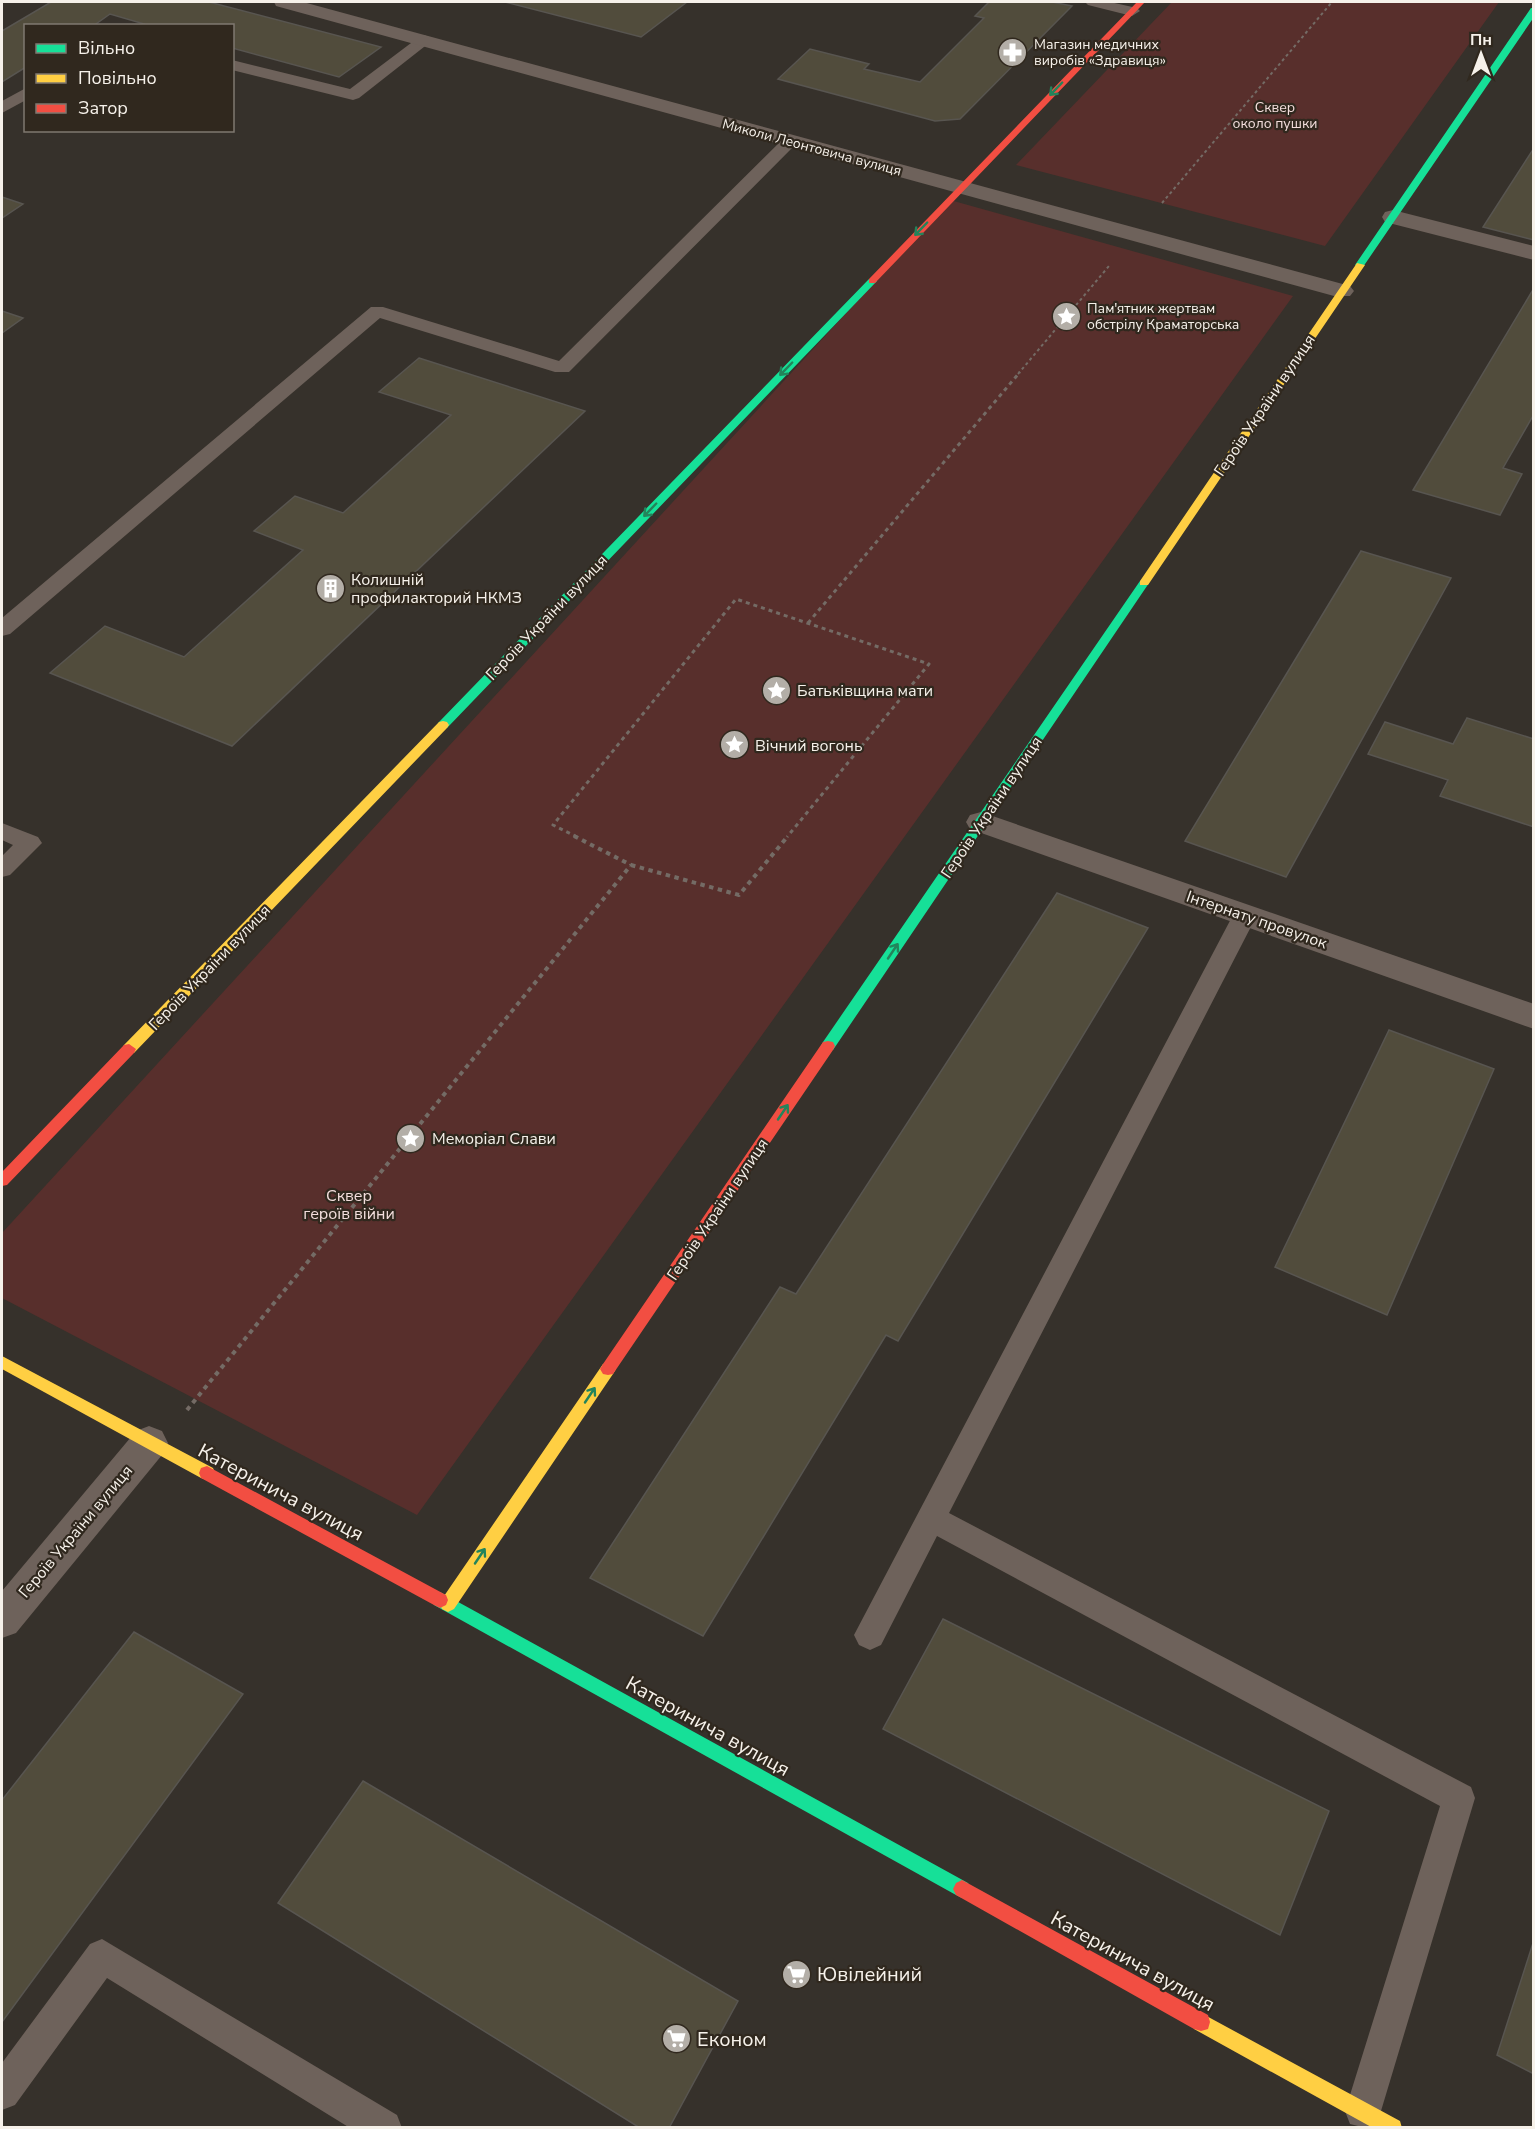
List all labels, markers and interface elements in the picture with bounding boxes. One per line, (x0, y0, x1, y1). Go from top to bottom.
legend (24, 24, 234, 132)
north arrow (1451, 24, 1511, 84)
text: Пн (1470, 29, 1492, 51)
place label: Магазин медичних виробів «Здравиця» (1034, 35, 1166, 70)
text: Вільно (78, 36, 135, 60)
pharmacy icon: Магазин медичних виробів «Здравиця» (997, 36, 1029, 68)
text: Повільно (78, 66, 157, 90)
one-way arrow (1049, 81, 1064, 96)
text: Затор (78, 96, 128, 120)
park label: Сквер около пушки (1233, 98, 1317, 133)
street label: Миколи Леонтовича вулиця (720, 114, 904, 181)
one-way arrow (914, 222, 928, 237)
place label: Пам'ятник жертвам обстрілу Краматорська (1087, 299, 1239, 334)
place icon: Пам'ятник жертвам обстрілу Краматорська (1050, 300, 1082, 332)
street label: Героїв України вулиця (1209, 330, 1321, 481)
one-way arrow (778, 362, 793, 377)
one-way arrow (643, 502, 657, 517)
street label: Героїв України вулиця (481, 550, 613, 685)
place label: Колишній профилакторий НКМЗ (351, 569, 522, 609)
building icon: Колишній профилакторий НКМЗ (314, 572, 346, 604)
place icon: Батьківщина мати (760, 674, 792, 706)
place label: Батьківщина мати (797, 680, 933, 702)
place icon: Вічний вогонь (718, 729, 750, 761)
street label: Героїв України вулиця (936, 732, 1048, 883)
place label: Вічний вогонь (755, 735, 863, 757)
street label: Інтернату провулок (1183, 886, 1331, 955)
street label: Героїв України вулиця (144, 900, 276, 1035)
one-way arrow (887, 943, 899, 960)
one-way arrow (777, 1104, 789, 1121)
place icon: Меморіал Слави (395, 1122, 427, 1154)
place label: Меморіал Слави (432, 1128, 556, 1150)
street label: Героїв України вулиця (662, 1134, 774, 1285)
park label: Сквер героїв війни (303, 1185, 395, 1225)
one-way arrow (584, 1387, 596, 1403)
street label: Катеринича вулиця (193, 1437, 368, 1548)
street label: Героїв України вулиця (14, 1461, 138, 1603)
one-way arrow (475, 1548, 487, 1565)
street label: Катеринича вулиця (621, 1670, 795, 1783)
street label: Катеринича вулиця (1046, 1905, 1220, 2018)
supermarket icon: Ювілейний (780, 1958, 812, 1990)
place label: Ювілейний (817, 1961, 922, 1988)
supermarket icon: Економ (660, 2023, 692, 2055)
place label: Економ (697, 2026, 767, 2053)

